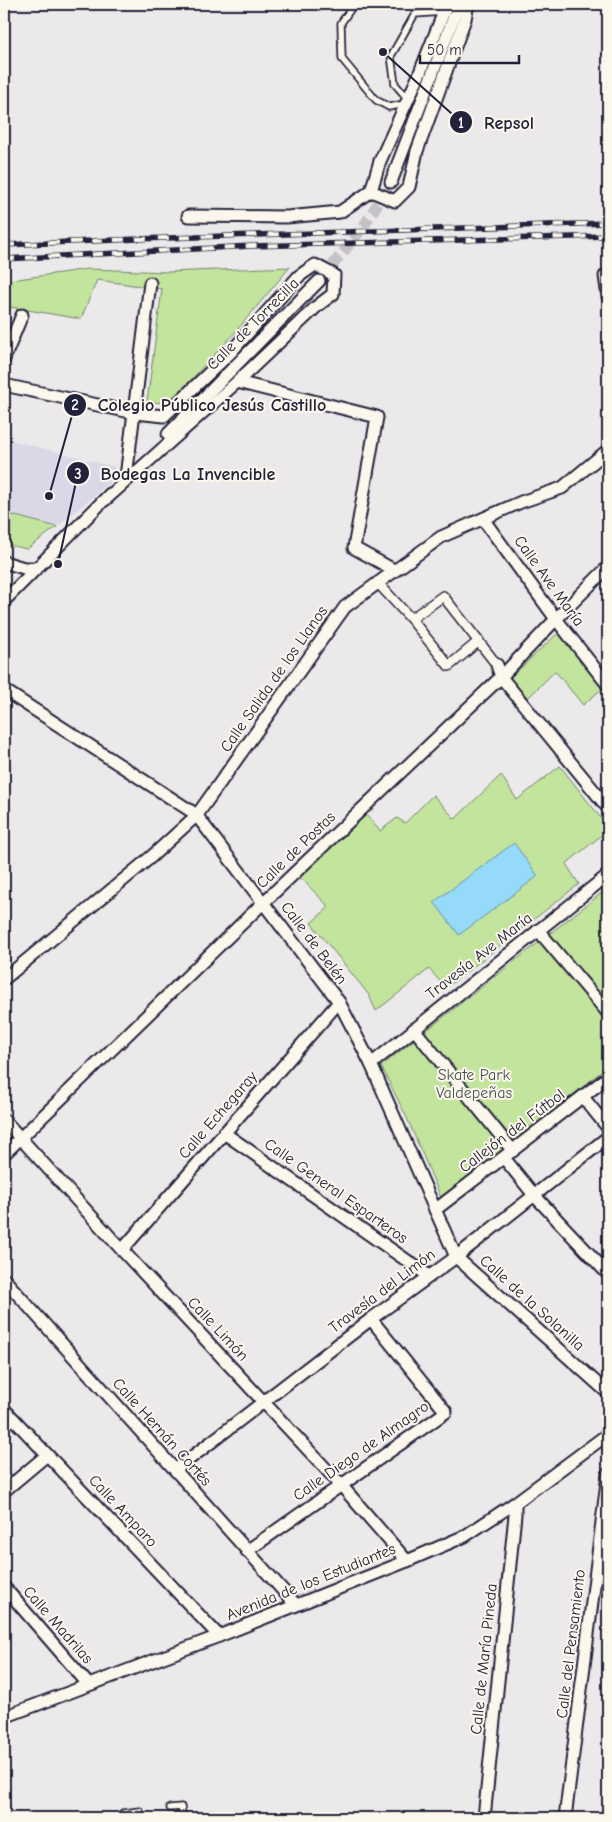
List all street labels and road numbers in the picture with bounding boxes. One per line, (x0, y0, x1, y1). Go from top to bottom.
street label: Calle de Torrecilla (203, 274, 303, 374)
street label: Calle Ave María (510, 532, 588, 630)
street label: Calle Salida de los Llanos (217, 602, 331, 755)
street label: Calle de Postas (253, 808, 339, 892)
street label: Calle de Belén (277, 898, 351, 988)
street label: Travesía Ave María (422, 909, 536, 1003)
street label: Calle Echegaray (175, 1067, 262, 1163)
street label: Callejón del Fútbol (456, 1085, 568, 1177)
street label: Calle General Esparteros (261, 1135, 411, 1247)
street label: Travesía del Limón (325, 1245, 439, 1337)
street label: Calle de la Solanilla (476, 1251, 588, 1355)
street label: Calle Limón (184, 1293, 252, 1365)
street label: Calle Hernán Cortés (109, 1374, 215, 1490)
street label: Calle Diego de Almagro (290, 1397, 432, 1505)
street label: Calle Amparo (85, 1471, 161, 1551)
street label: Avenida de los Estudiantes (224, 1540, 399, 1624)
street label: Calle del Pensamiento (553, 1568, 589, 1720)
street label: Calle Madrilas (19, 1582, 97, 1668)
street label: Calle de María Pineda (467, 1583, 501, 1735)

